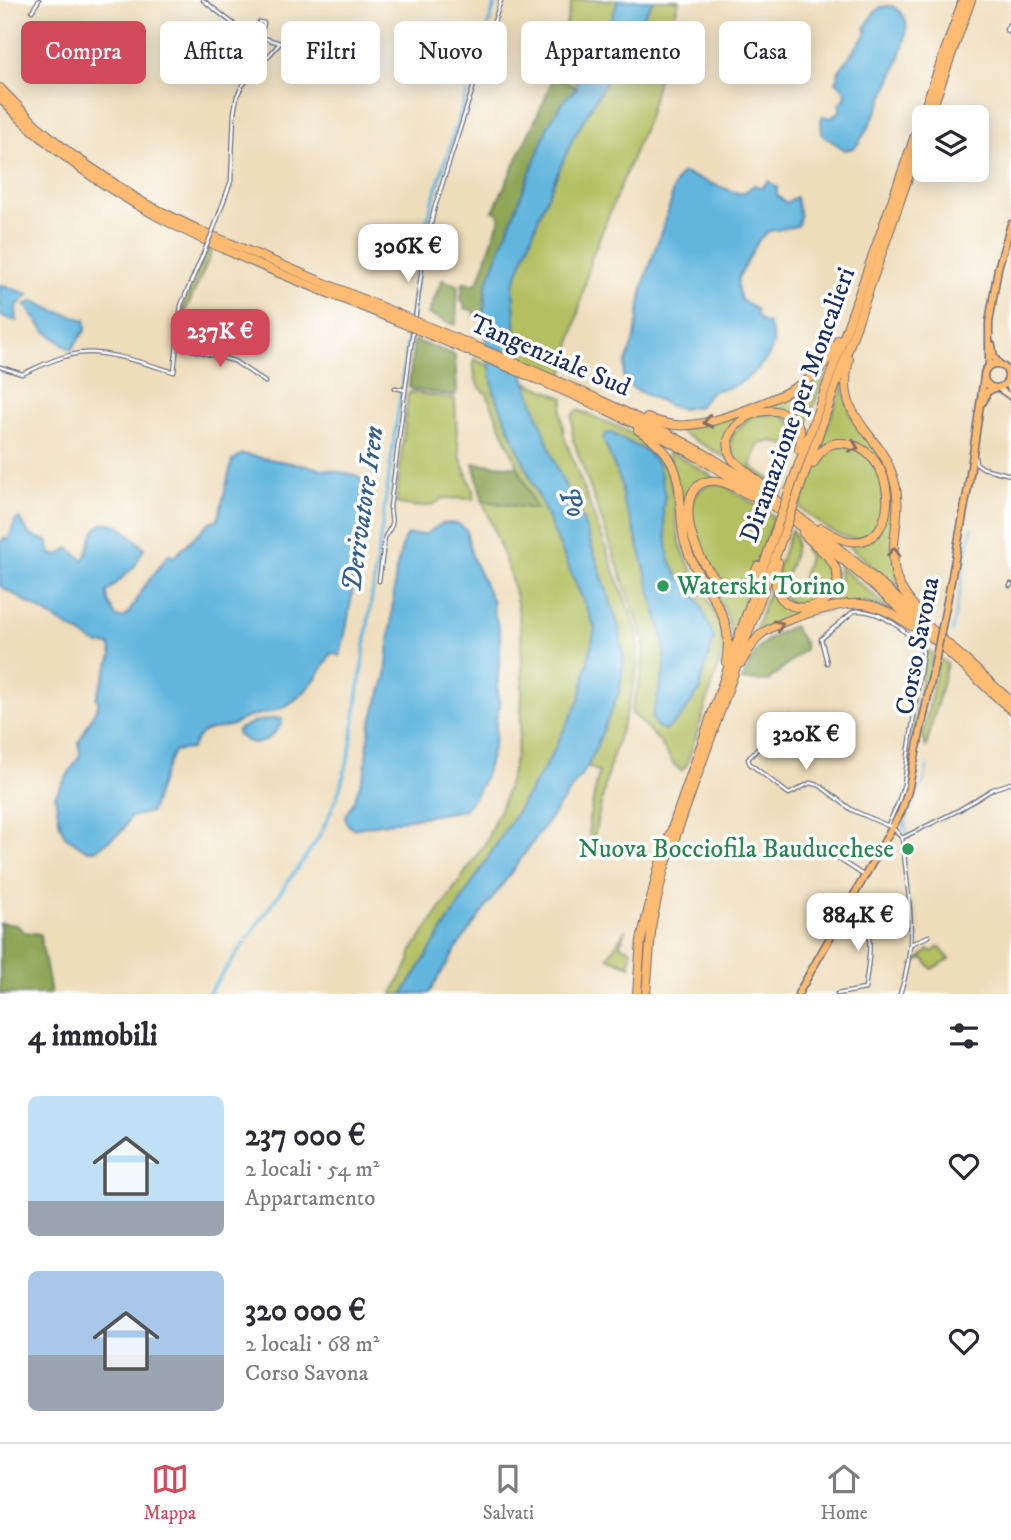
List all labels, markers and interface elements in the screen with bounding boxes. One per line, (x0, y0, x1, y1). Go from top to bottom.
chip: Compra (21, 21, 146, 84)
chip: Affitta (160, 21, 267, 84)
chip: Filtri (281, 21, 380, 84)
chip: Nuovo (394, 21, 507, 84)
chip: Appartamento (521, 21, 705, 84)
chip: Casa (719, 21, 811, 84)
map controls (912, 105, 989, 182)
button: layers (912, 105, 989, 182)
pin: 306K € (351, 224, 465, 284)
text: 306K € (374, 232, 442, 261)
street label: Diramazione per Moncalieri (733, 263, 863, 547)
street label: Tangenziale Sud (465, 307, 635, 405)
pin: 237K € (163, 310, 277, 369)
text: 237K € (187, 317, 253, 346)
one-way arrow (702, 413, 714, 428)
water label: Derivatore Iren (334, 424, 392, 594)
one-way arrow (847, 439, 859, 453)
water label: Po (550, 481, 594, 523)
one-way arrow (886, 546, 901, 557)
place label: Waterski Torino (676, 570, 845, 603)
street label: Corso Savona (888, 574, 948, 718)
marker: Waterski Torino (655, 578, 671, 594)
one-way arrow (771, 619, 784, 633)
pin: 320K € (749, 712, 863, 772)
text: 320K € (773, 720, 839, 749)
place label: Nuova Bocciofila Bauducchese (578, 833, 894, 866)
marker: Nuova Bocciofila Bauducchese (900, 841, 916, 857)
pin: 884K € (801, 894, 915, 953)
text: 884K € (823, 901, 893, 930)
icon: filters (945, 1017, 983, 1055)
text: 4 immobili (28, 1018, 158, 1055)
text: 237 000 € (245, 1118, 366, 1155)
icon: home (84, 1124, 168, 1208)
icon: heart (945, 1147, 983, 1185)
text: 2 locali · 54 m² (245, 1155, 380, 1184)
text: Appartamento (245, 1184, 375, 1213)
text: 320 000 € (245, 1293, 366, 1330)
icon: home (84, 1299, 168, 1383)
icon: heart (945, 1322, 983, 1360)
text: 2 locali · 68 m² (245, 1330, 380, 1359)
text: Corso Savona (245, 1359, 369, 1388)
tab: Mappa (143, 1460, 196, 1525)
tab: Salvati (483, 1460, 534, 1525)
tab: Home (821, 1460, 868, 1525)

